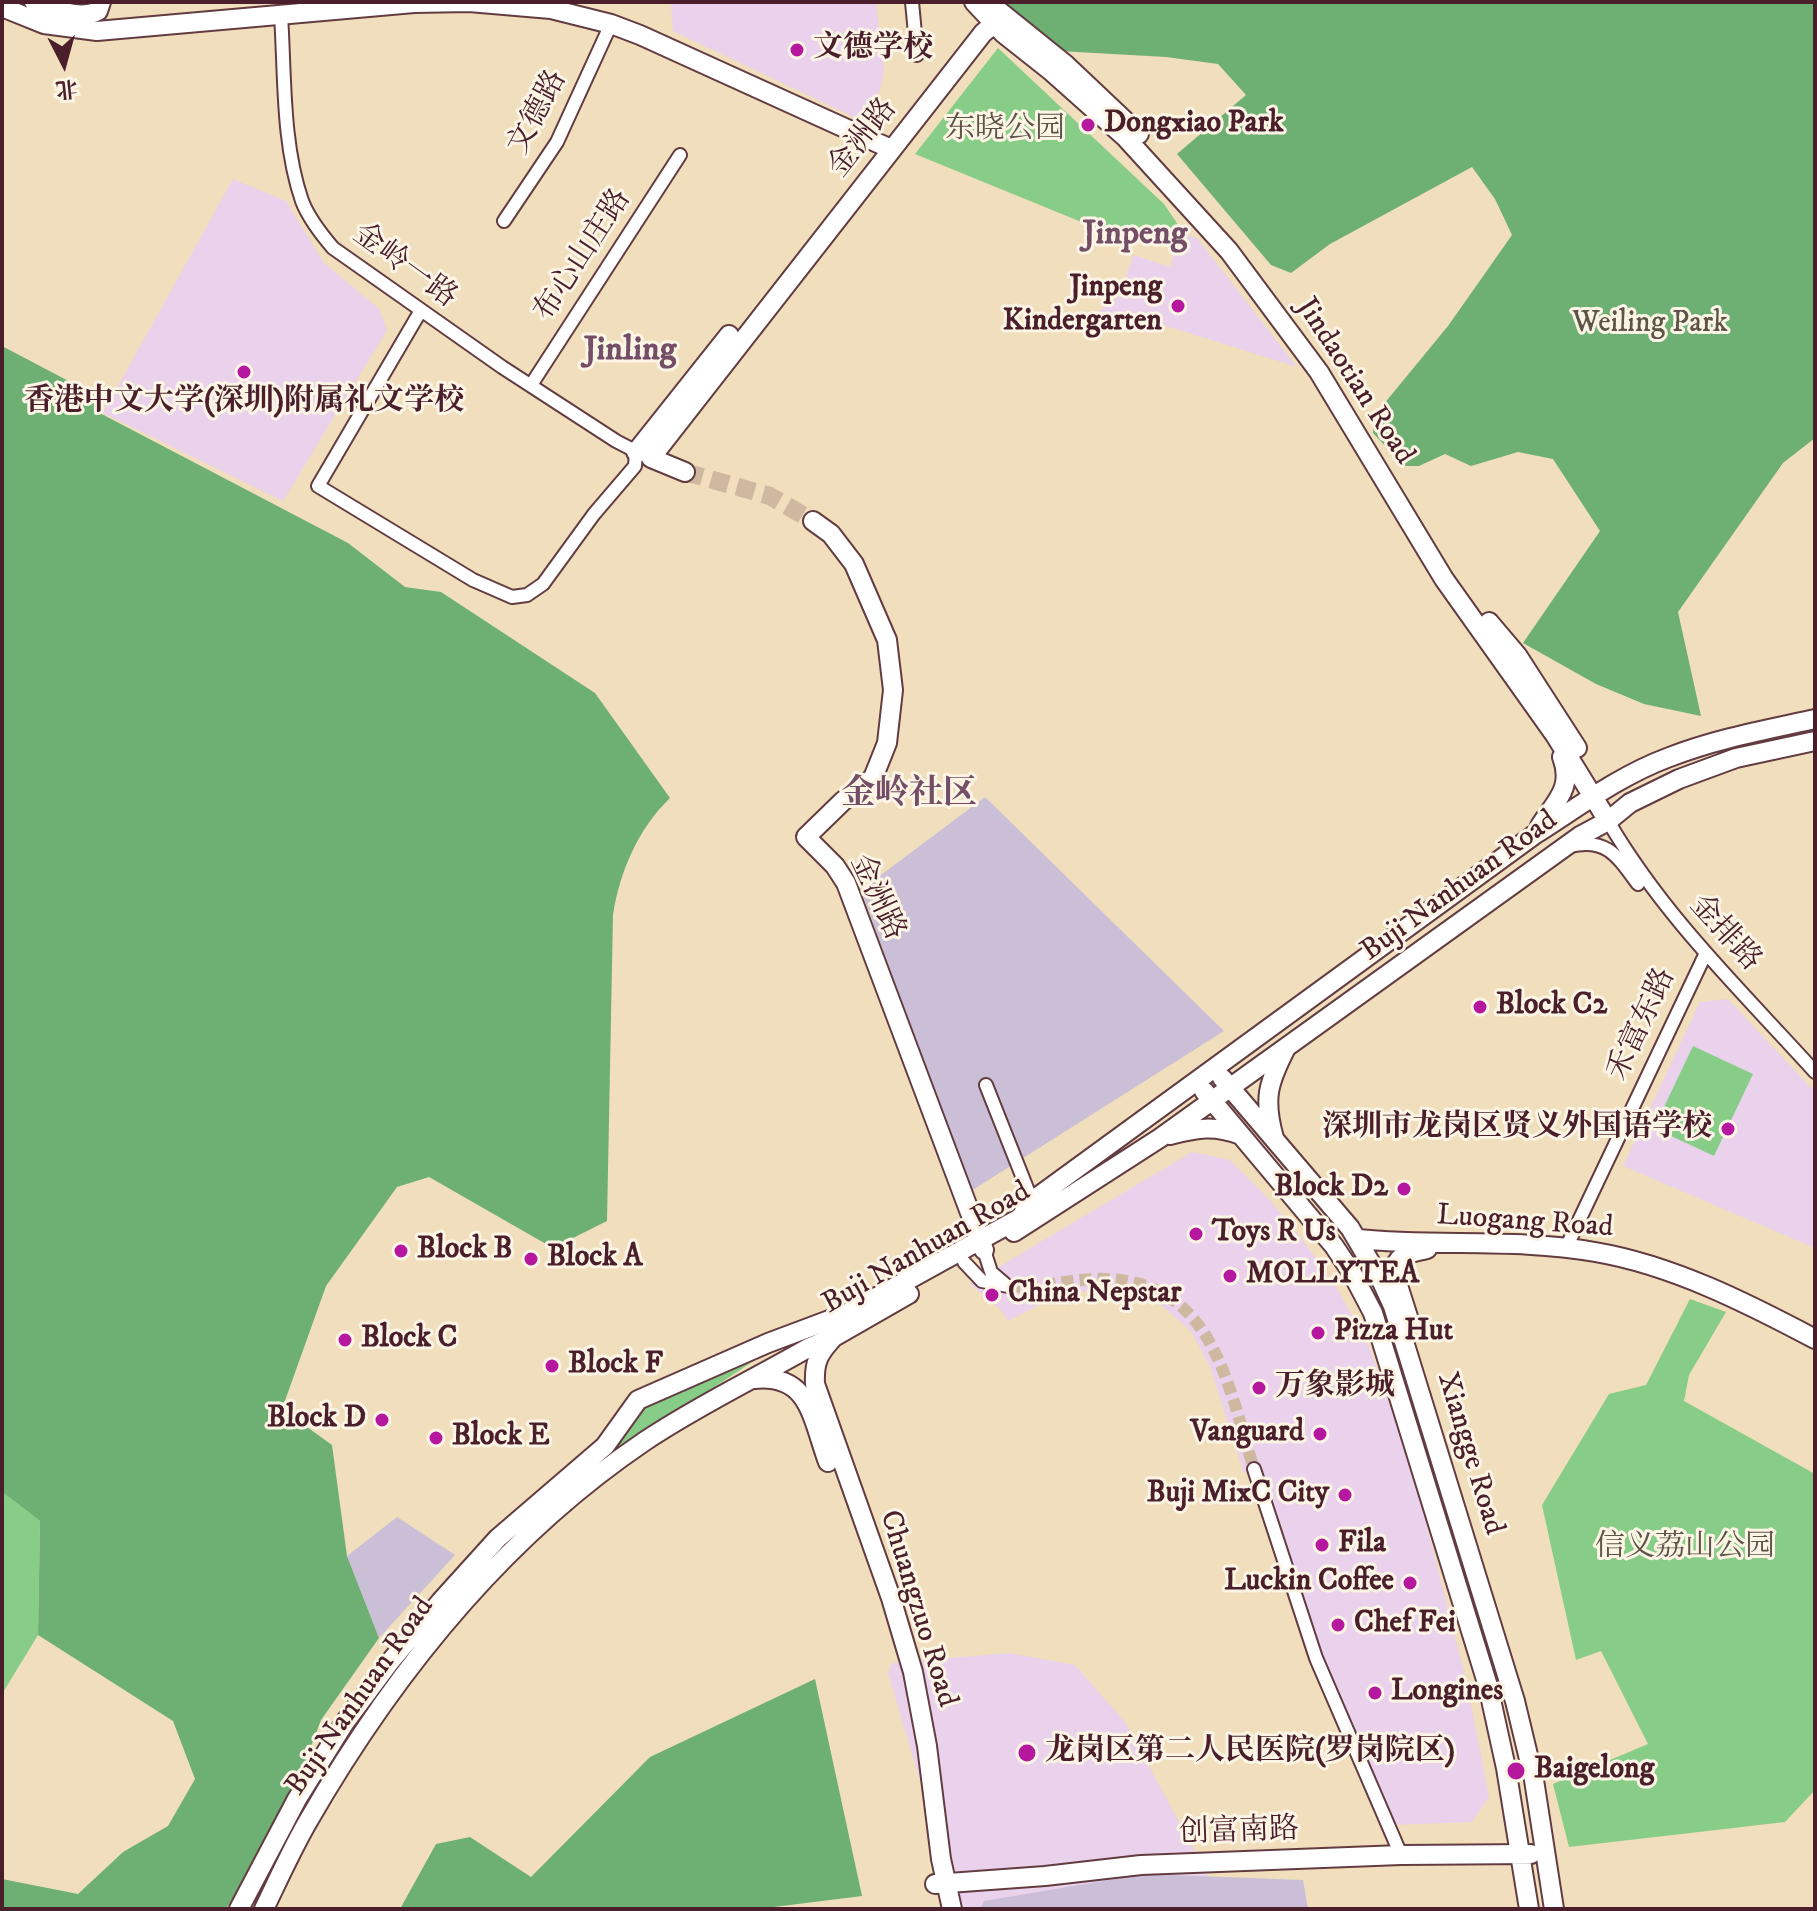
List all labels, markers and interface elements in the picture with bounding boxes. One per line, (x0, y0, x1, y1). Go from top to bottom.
north arrow (24, 24, 104, 104)
place label: 文德学校 (813, 32, 933, 68)
marker: 文德学校 (788, 41, 806, 59)
street label: 文德路 (502, 65, 576, 161)
text: 北 (54, 74, 79, 103)
street label: 金洲路 (822, 92, 906, 186)
place label: Dongxiao Park (1104, 107, 1284, 143)
park label: 东晓公园 (945, 113, 1065, 149)
marker: Dongxiao Park (1079, 116, 1097, 134)
street label: 布心山庄路 (528, 183, 640, 329)
district label: Jinpeng (1083, 216, 1187, 256)
street label: 金岭一路 (345, 217, 463, 317)
place label: Jinpeng Kindergarten (1003, 271, 1162, 342)
street label: Jindaotian Road (1287, 292, 1421, 472)
marker: Jinpeng Kindergarten (1169, 297, 1187, 315)
park label: Weiling Park (1572, 307, 1728, 343)
district label: Jinling (584, 332, 676, 372)
marker: 香港中文大学(深圳)附属礼文学校 (235, 363, 253, 381)
place label: 香港中文大学(深圳)附属礼文学校 (24, 385, 464, 421)
district label: 金岭社区 (841, 776, 977, 816)
street label: Buji Nanhuan Road (1355, 804, 1565, 970)
street label: 金洲路 (841, 850, 911, 946)
street label: 金排路 (1681, 889, 1767, 979)
street label: 禾富东路 (1601, 963, 1685, 1087)
place label: Block C2 (1496, 989, 1607, 1025)
marker: Block C2 (1471, 998, 1489, 1016)
place label: 深圳市龙岗区贤义外国语学校 (1322, 1111, 1712, 1147)
marker: 深圳市龙岗区贤义外国语学校 (1719, 1120, 1737, 1138)
place label: Block D2 (1274, 1171, 1388, 1207)
street label: Buji Nanhuan Road (817, 1175, 1037, 1323)
marker: Block D2 (1395, 1180, 1413, 1198)
street label: Luogang Road (1436, 1199, 1614, 1247)
place label: Toys R Us (1212, 1216, 1336, 1252)
marker: Toys R Us (1187, 1225, 1205, 1243)
place label: Block B (417, 1233, 513, 1269)
place label: Block A (547, 1241, 643, 1277)
marker: Block B (392, 1242, 410, 1260)
marker: Block A (522, 1250, 540, 1268)
place label: MOLLYTEA (1246, 1258, 1419, 1294)
marker: MOLLYTEA (1221, 1267, 1239, 1285)
place label: China Nepstar (1008, 1277, 1181, 1313)
marker: China Nepstar (983, 1286, 1001, 1304)
place label: Pizza Hut (1334, 1315, 1453, 1351)
place label: Block C (361, 1322, 458, 1358)
marker: Pizza Hut (1309, 1324, 1327, 1342)
marker: Block C (336, 1331, 354, 1349)
place label: Block F (568, 1348, 663, 1384)
marker: Block F (543, 1357, 561, 1375)
street label: Xiangge Road (1427, 1368, 1511, 1540)
place label: 万象影城 (1275, 1370, 1395, 1406)
marker: 万象影城 (1250, 1379, 1268, 1397)
place label: Block D (267, 1402, 366, 1438)
marker: Block D (373, 1411, 391, 1429)
place label: Vanguard (1191, 1416, 1304, 1452)
place label: Block E (452, 1420, 550, 1456)
marker: Vanguard (1311, 1425, 1329, 1443)
marker: Block E (427, 1429, 445, 1447)
place label: Buji MixC City (1147, 1477, 1329, 1513)
marker: Buji MixC City (1336, 1486, 1354, 1504)
street label: Chuangzuo Road (870, 1506, 964, 1712)
place label: Fila (1338, 1527, 1386, 1563)
park label: 信义荔山公园 (1595, 1531, 1775, 1567)
marker: Fila (1313, 1536, 1331, 1554)
place label: Luckin Coffee (1224, 1565, 1394, 1601)
marker: Luckin Coffee (1401, 1574, 1419, 1592)
street label: Buji Nanhuan Road (279, 1591, 443, 1803)
place label: Chef Fei (1354, 1607, 1456, 1643)
marker: Chef Fei (1329, 1616, 1347, 1634)
place label: Longines (1391, 1675, 1503, 1711)
marker: Longines (1366, 1684, 1384, 1702)
place label: 龙岗区第二人民医院(罗岗院区) (1045, 1735, 1455, 1771)
marker: 龙岗区第二人民医院(罗岗院区) (1016, 1742, 1038, 1764)
place label: Baigelong (1534, 1753, 1654, 1789)
marker: Baigelong (1505, 1760, 1527, 1782)
street label: 创富南路 (1178, 1813, 1300, 1853)

